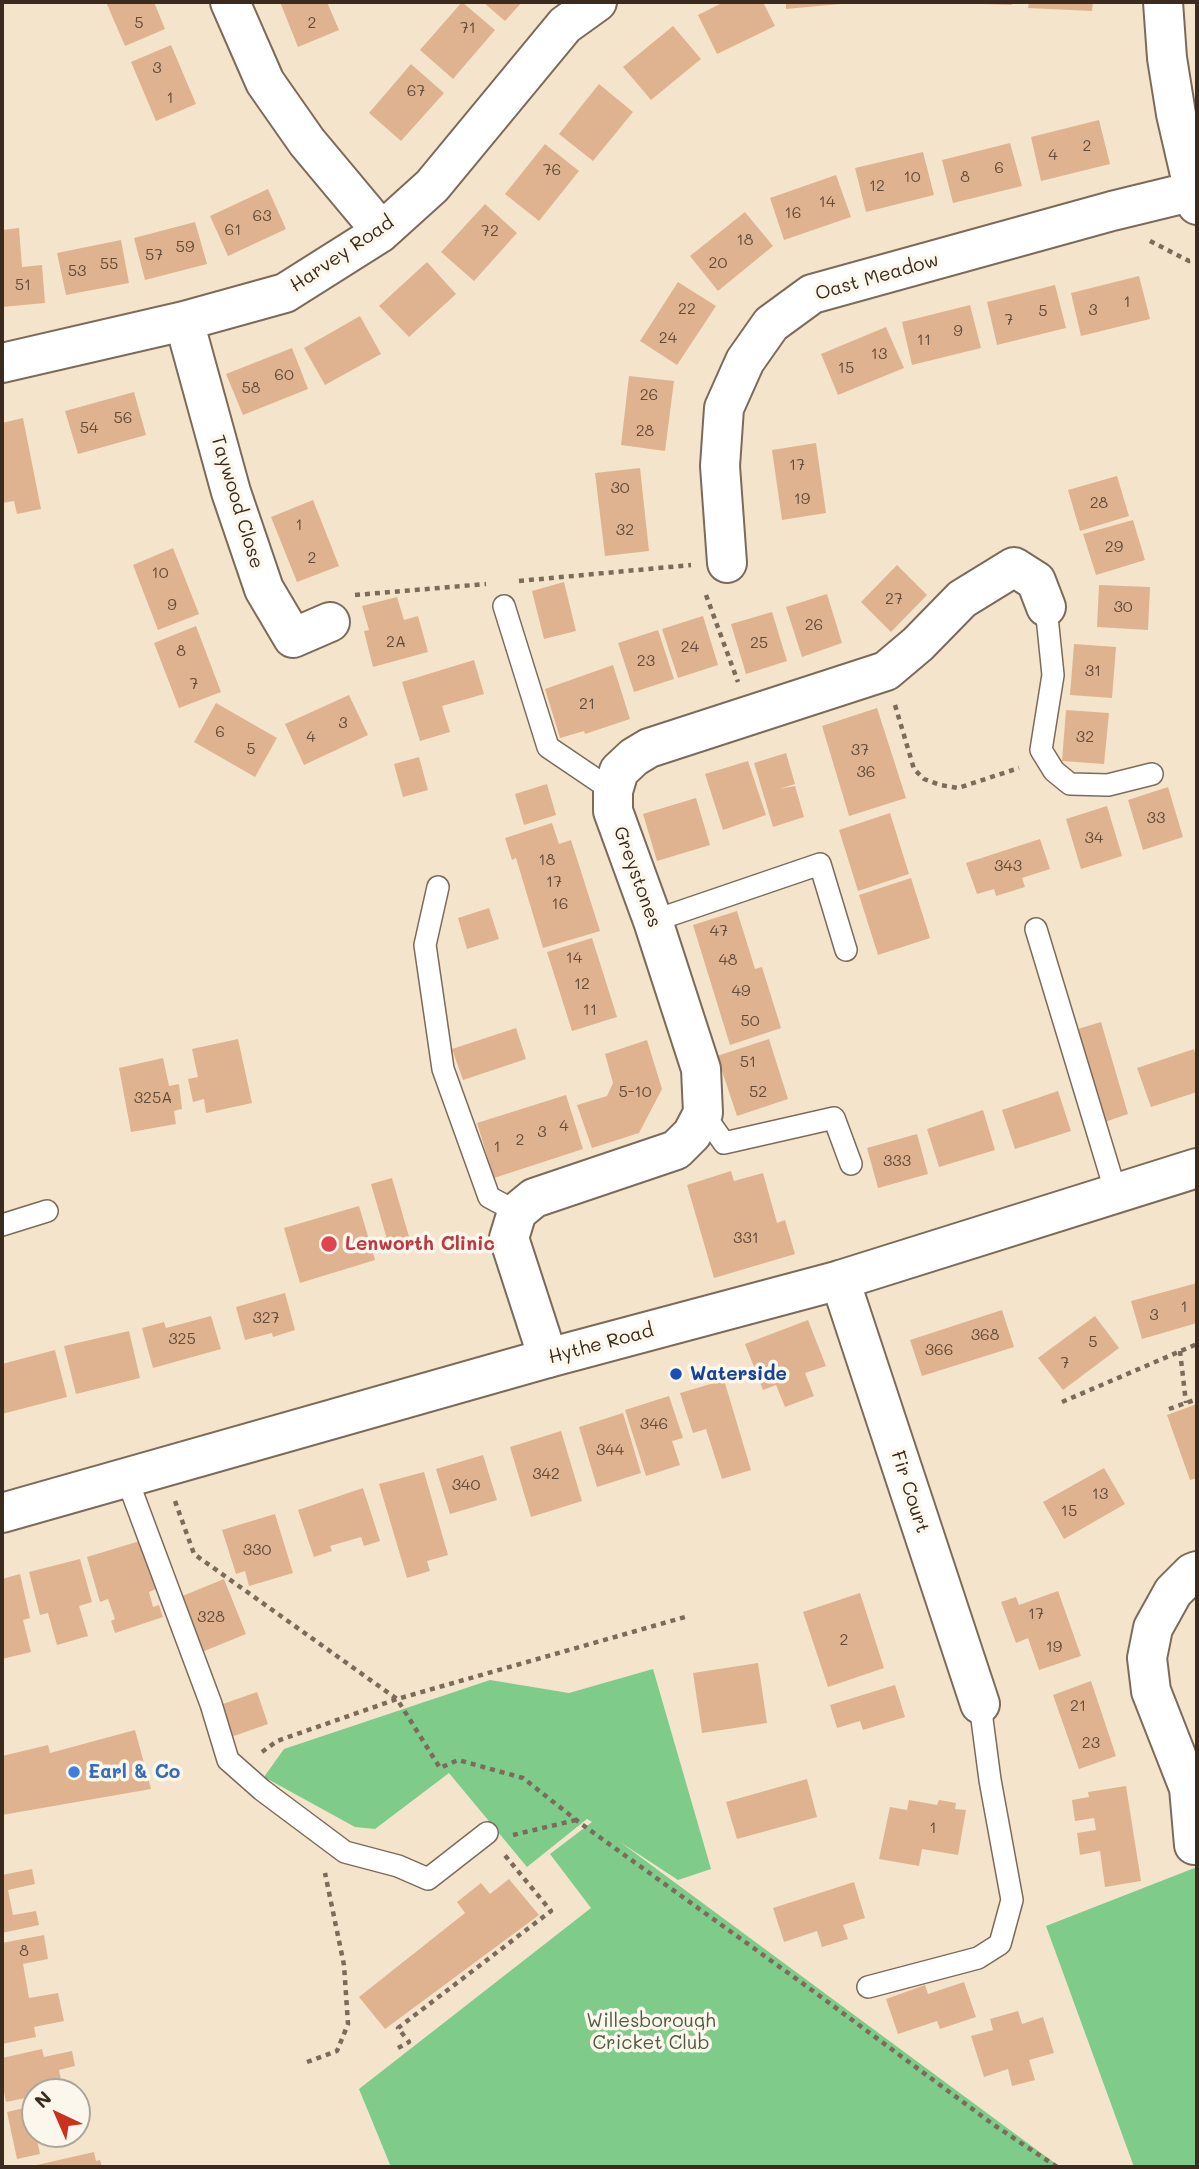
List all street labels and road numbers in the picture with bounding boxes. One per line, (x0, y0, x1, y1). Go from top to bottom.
street label: Harvey Road (286, 211, 398, 297)
street label: Oast Meadow (813, 248, 941, 306)
street label: Taywood Close (206, 433, 268, 571)
street label: Greystones (608, 823, 666, 931)
street label: Hythe Road (546, 1319, 656, 1369)
street label: Fir Court (886, 1448, 934, 1536)

